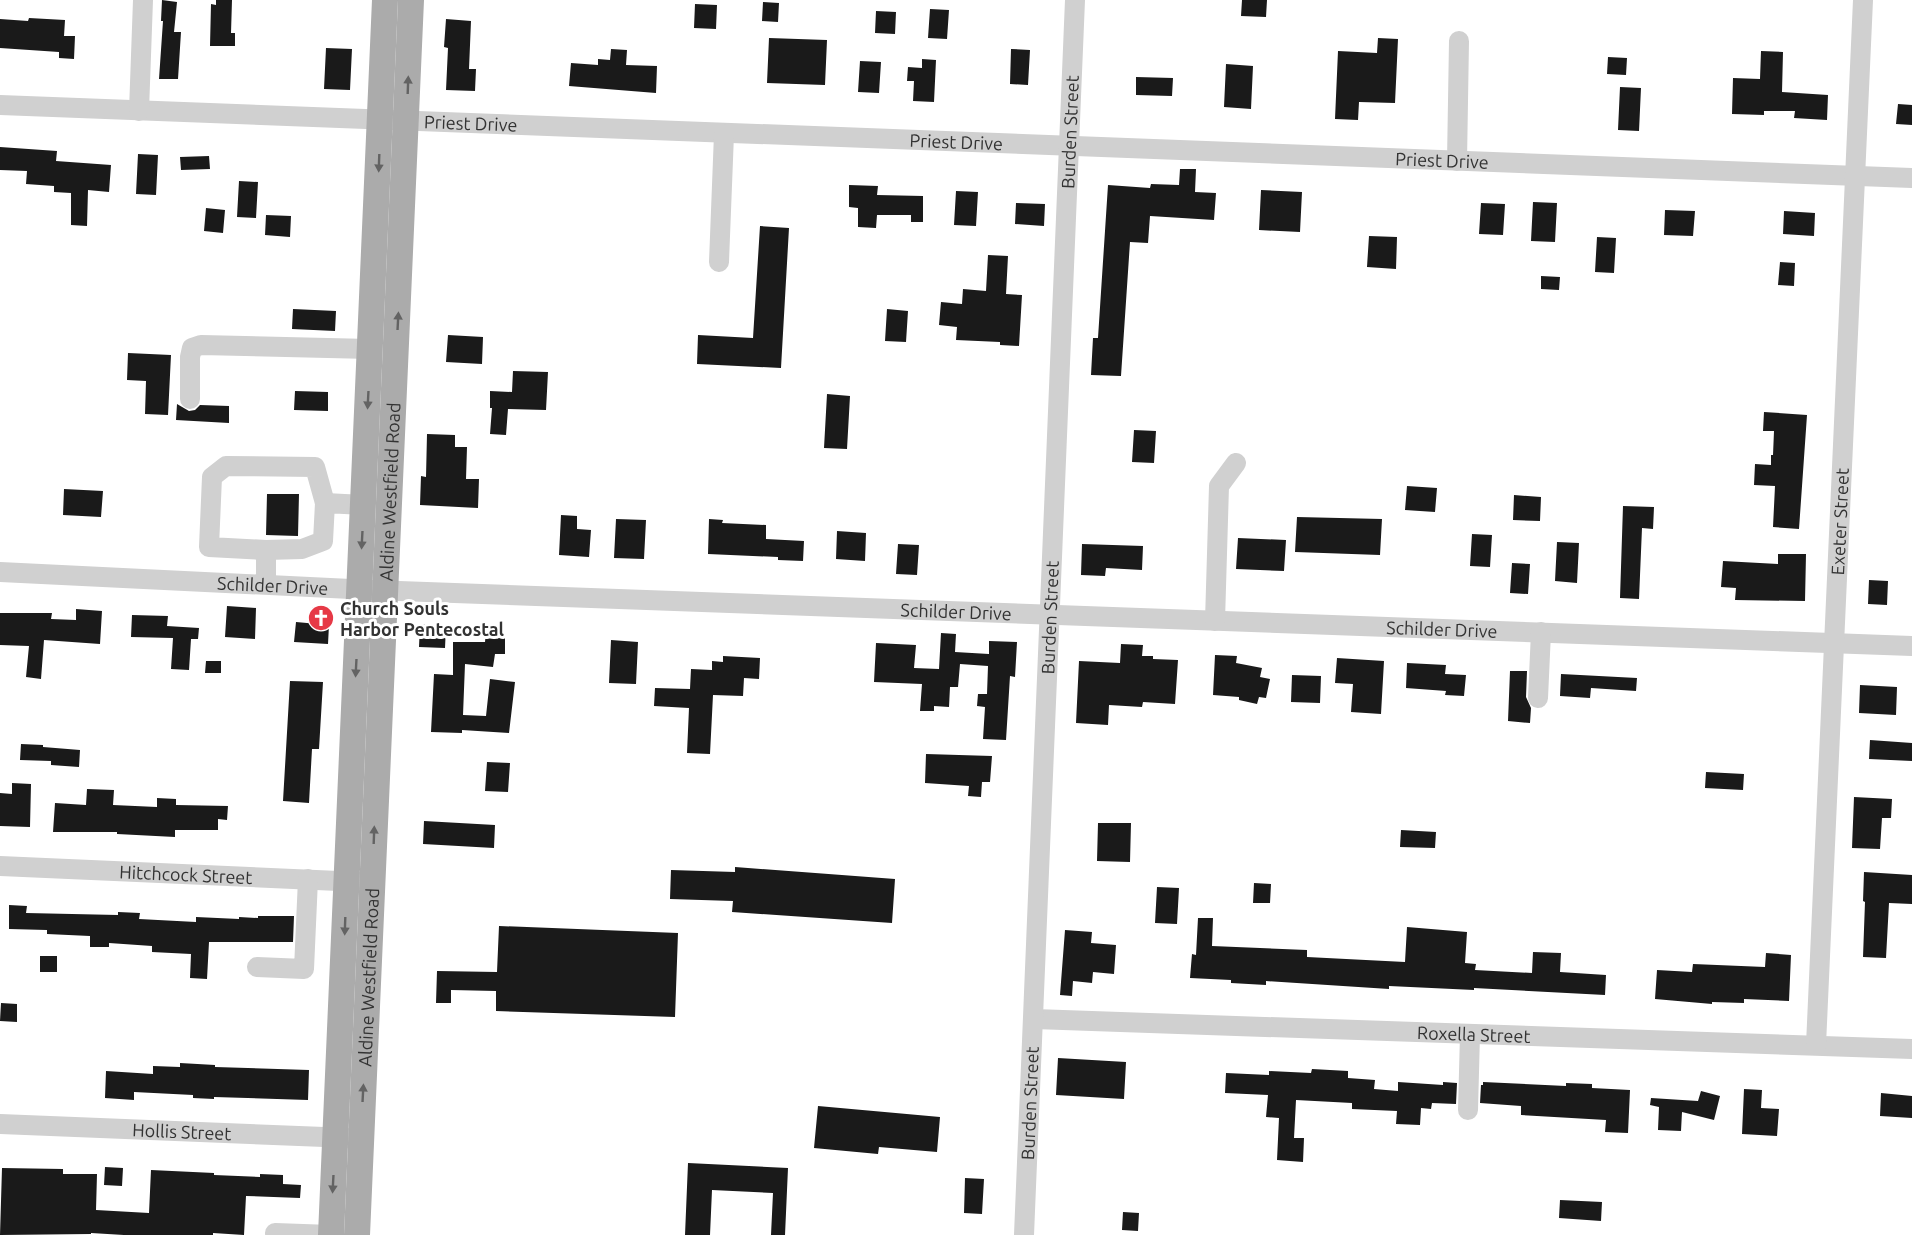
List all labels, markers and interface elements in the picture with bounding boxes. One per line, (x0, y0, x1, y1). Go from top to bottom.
one-way arrow (403, 75, 413, 94)
street label: Burden Street (1057, 75, 1082, 189)
street label: Priest Drive (424, 111, 518, 135)
street label: Priest Drive (909, 130, 1003, 153)
street label: Priest Drive (1395, 148, 1489, 172)
one-way arrow (374, 154, 383, 173)
one-way arrow (393, 312, 402, 331)
one-way arrow (364, 391, 373, 410)
street label: Aldine Westfield Road (376, 402, 403, 582)
street label: Exeter Street (1827, 467, 1852, 576)
one-way arrow (357, 531, 367, 550)
street label: Burden Street (1037, 560, 1062, 675)
street label: Schilder Drive (217, 573, 329, 598)
place label: Church Souls Harbor Pentecostal (340, 598, 504, 639)
street label: Schilder Drive (900, 599, 1012, 623)
church icon: Church Souls Harbor Pentecostal (306, 603, 336, 633)
street label: Schilder Drive (1386, 617, 1498, 641)
one-way arrow (352, 659, 361, 678)
one-way arrow (370, 825, 379, 844)
street label: Hitchcock Street (119, 861, 253, 887)
street label: Aldine Westfield Road (354, 887, 382, 1067)
one-way arrow (340, 917, 349, 936)
street label: Roxella Street (1417, 1022, 1531, 1046)
street label: Burden Street (1017, 1046, 1042, 1160)
one-way arrow (359, 1083, 368, 1102)
street label: Hollis Street (132, 1119, 232, 1143)
one-way arrow (329, 1174, 338, 1193)

